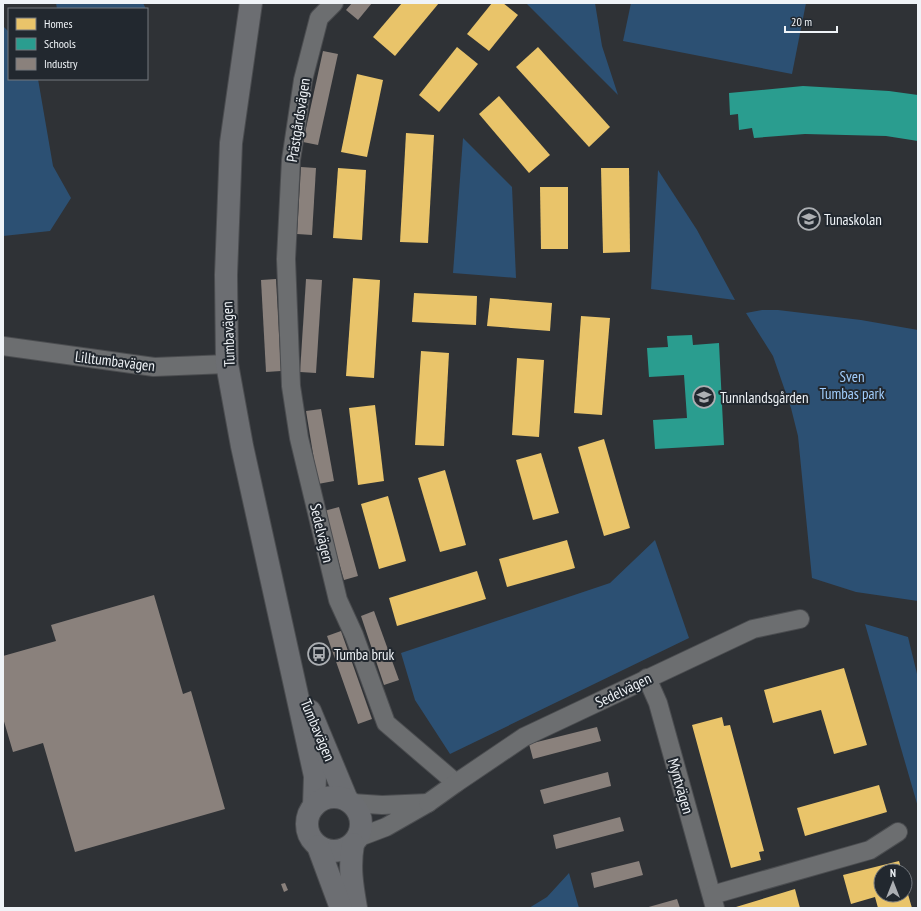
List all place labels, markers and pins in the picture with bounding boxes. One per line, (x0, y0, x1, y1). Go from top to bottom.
school or university icon: Tunaskolan (796, 206, 822, 232)
place label: Tunaskolan (824, 210, 882, 229)
school or university icon: Tunnlandsgården (691, 384, 717, 410)
place label: Tunnlandsgården (720, 388, 809, 407)
bus stop icon: Tumba bruk (306, 641, 332, 667)
place label: Tumba bruk (334, 645, 395, 664)

